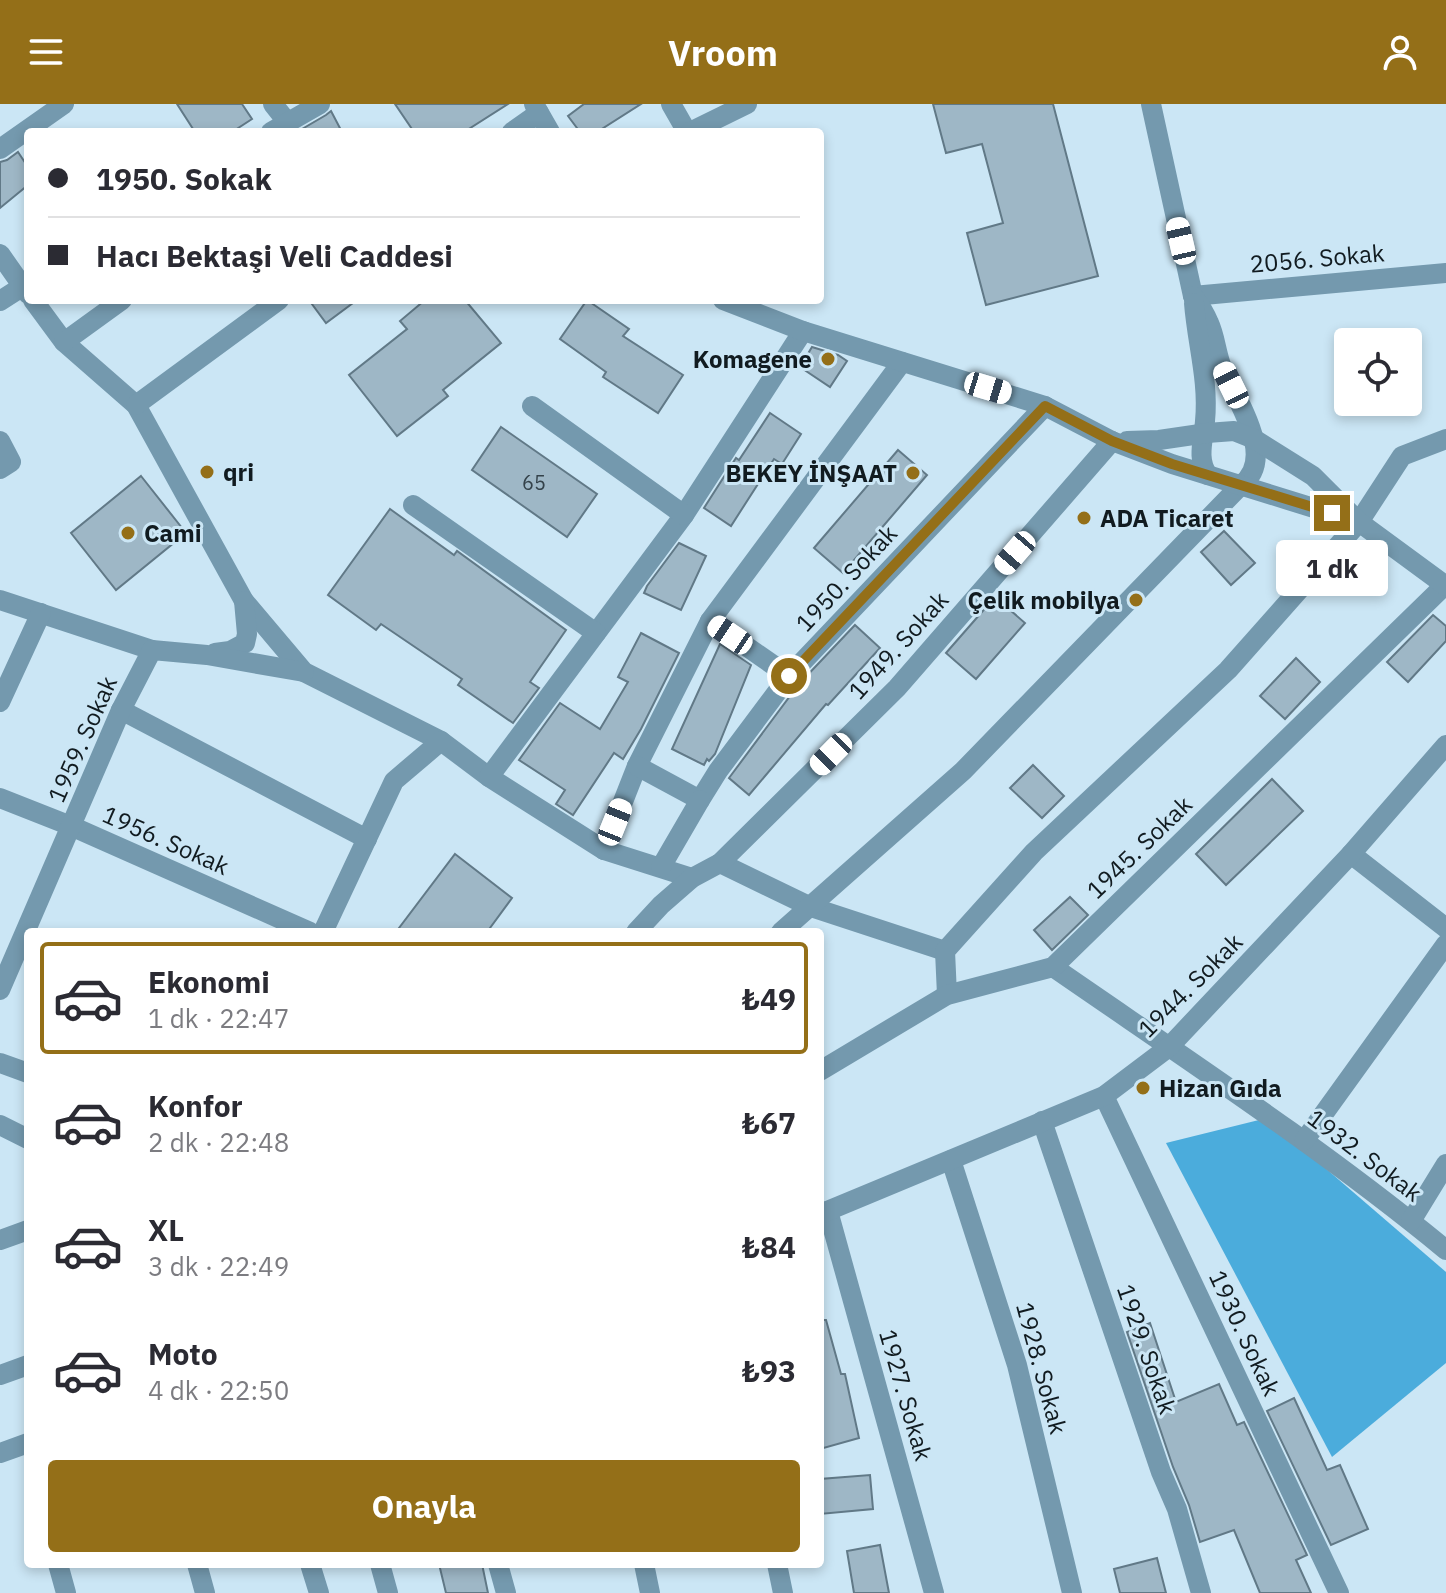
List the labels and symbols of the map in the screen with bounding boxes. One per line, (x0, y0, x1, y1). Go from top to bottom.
car (1164, 215, 1198, 267)
street label: 2056. Sokak (1248, 236, 1386, 280)
place label: Komagene (693, 343, 812, 375)
marker: Komagene (819, 350, 837, 368)
car (1210, 358, 1252, 412)
car (962, 370, 1014, 406)
place label: qri (223, 456, 254, 488)
place label: BEKEY İNŞAAT (726, 457, 897, 489)
marker: qri (198, 463, 216, 481)
marker: BEKEY İNŞAAT (904, 464, 922, 482)
house number: 65 (522, 469, 546, 496)
route end (1314, 495, 1350, 531)
place label: ADA Ticaret (1100, 502, 1234, 534)
marker: ADA Ticaret (1075, 509, 1093, 527)
place label: Cami (144, 517, 202, 549)
street label: 1950. Sokak (788, 517, 904, 638)
marker: Cami (119, 524, 137, 542)
car (990, 527, 1040, 579)
callout: 1 dk (1276, 541, 1388, 597)
street label: 1949. Sokak (841, 584, 955, 706)
place label: Çelik mobilya (968, 584, 1120, 616)
marker: Çelik mobilya (1127, 591, 1145, 609)
car (703, 612, 757, 658)
route start (771, 658, 807, 694)
street label: 1959. Sokak (40, 670, 124, 807)
car (806, 729, 856, 779)
street label: 1945. Sokak (1079, 788, 1199, 905)
car (595, 795, 635, 849)
street label: 1956. Sokak (98, 798, 235, 882)
street label: 1944. Sokak (1131, 926, 1249, 1044)
place label: Hizan Gıda (1159, 1072, 1282, 1104)
marker: Hizan Gıda (1134, 1079, 1152, 1097)
street label: 1932. Sokak (1301, 1102, 1429, 1209)
street label: 1930. Sokak (1202, 1265, 1288, 1401)
street label: 1929. Sokak (1110, 1280, 1184, 1418)
street label: 1928. Sokak (1009, 1299, 1075, 1438)
street label: 1927. Sokak (872, 1326, 940, 1465)

